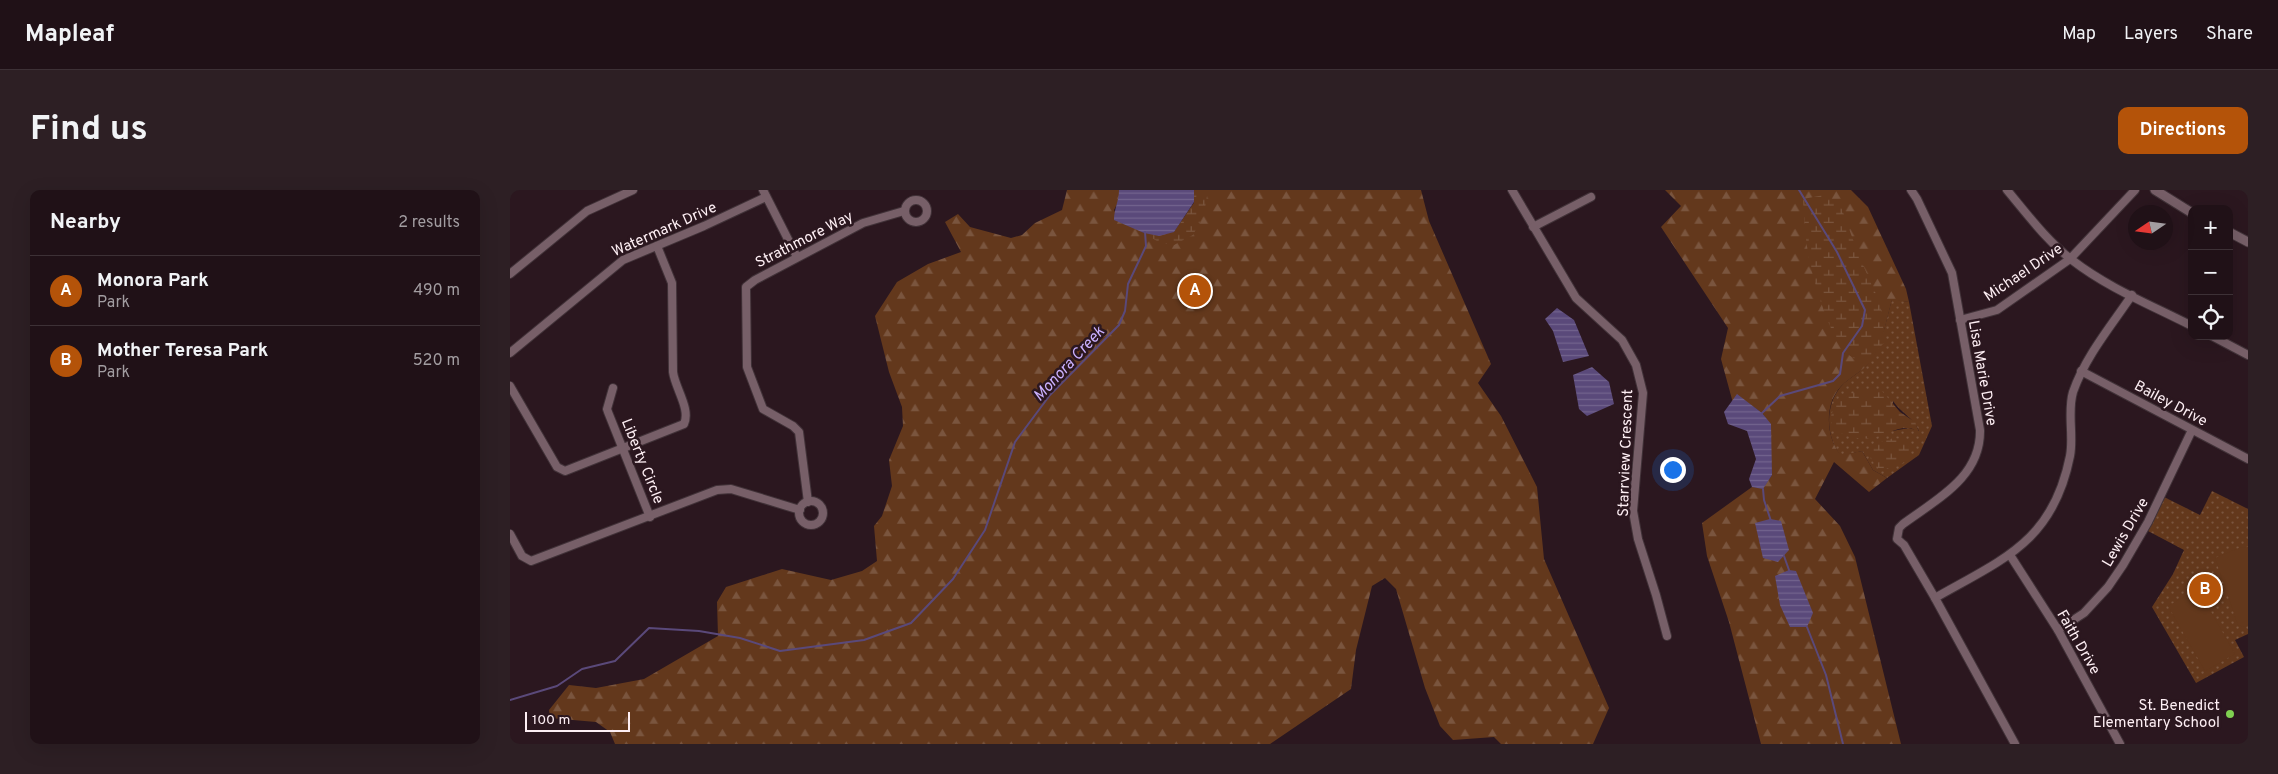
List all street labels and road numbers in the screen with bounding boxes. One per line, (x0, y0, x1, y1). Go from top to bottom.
street label: Watermark Drive (609, 199, 720, 262)
street label: Strathmore Way (753, 208, 857, 273)
street label: Michael Drive (1981, 240, 2067, 307)
street label: Lisa Marie Drive (1963, 319, 2000, 428)
street label: Bailey Drive (2130, 377, 2210, 432)
street label: Starrview Crescent (1615, 389, 1638, 517)
street label: Liberty Circle (616, 416, 667, 507)
street label: Lewis Drive (2099, 495, 2154, 571)
street label: Faith Drive (2052, 607, 2104, 679)

